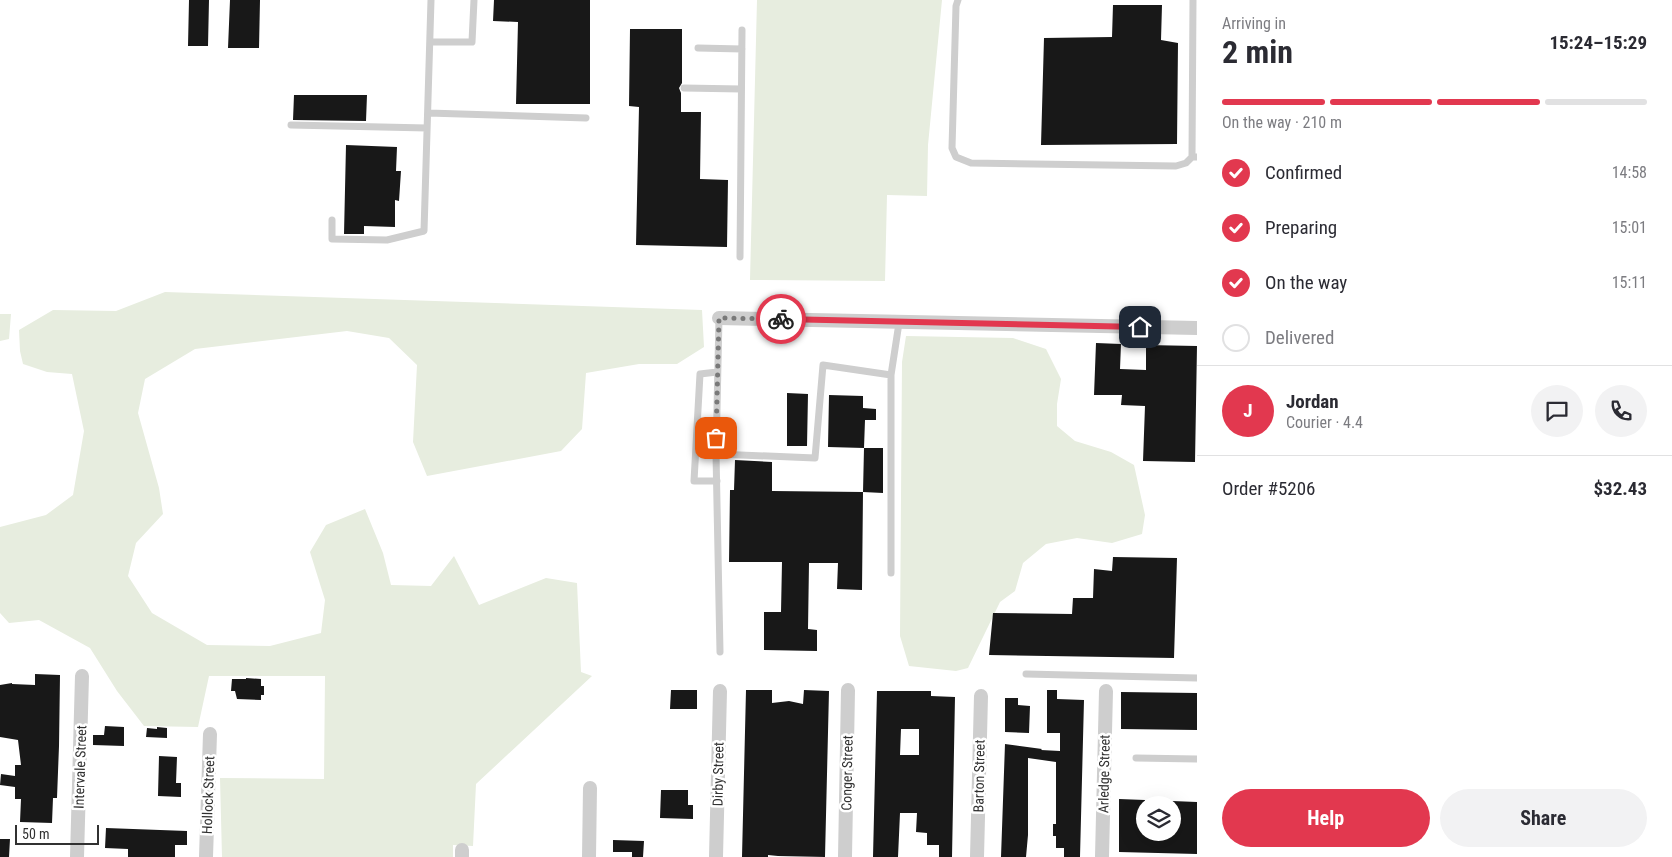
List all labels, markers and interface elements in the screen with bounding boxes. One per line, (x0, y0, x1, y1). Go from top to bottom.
text: Arriving in (1222, 14, 1286, 33)
text: 15:24–15:29 (1549, 31, 1647, 54)
text: 2 min (1222, 33, 1293, 71)
text: On the way · 210 m (1222, 113, 1342, 132)
icon: check (1222, 159, 1250, 187)
text: Confirmed (1265, 161, 1342, 184)
text: 14:58 (1612, 163, 1647, 182)
icon: check (1222, 214, 1250, 242)
text: Preparing (1265, 216, 1337, 239)
text: 15:01 (1612, 218, 1647, 237)
icon: check (1222, 269, 1250, 297)
text: On the way (1265, 271, 1347, 294)
text: 15:11 (1612, 273, 1647, 292)
courier (756, 294, 806, 344)
icon: bike (767, 305, 795, 333)
pin (1119, 306, 1161, 348)
icon: home (1126, 313, 1154, 341)
text: Delivered (1265, 326, 1334, 349)
button: chat (1531, 385, 1583, 437)
button: phone (1595, 385, 1647, 437)
text: Jordan (1286, 390, 1339, 413)
text: J (1243, 399, 1253, 422)
text: Courier · 4.4 (1286, 413, 1363, 432)
pin (695, 417, 737, 459)
icon: bag (702, 424, 730, 452)
text: Order #5206 (1222, 477, 1315, 500)
text: $32.43 (1593, 477, 1647, 500)
street label: Intervale Street (71, 725, 89, 809)
street label: Conger Street (838, 735, 856, 811)
street label: Arledge Street (1095, 735, 1113, 813)
street label: Barton Street (970, 739, 988, 813)
street label: Dirby Street (709, 742, 727, 806)
street label: Hollock Street (199, 756, 217, 834)
button: Help (1222, 789, 1430, 847)
button: Share (1440, 789, 1647, 847)
map controls (1136, 796, 1181, 841)
button: layers (1136, 796, 1181, 841)
scale bar (15, 822, 99, 845)
text: 50 m (22, 826, 50, 842)

